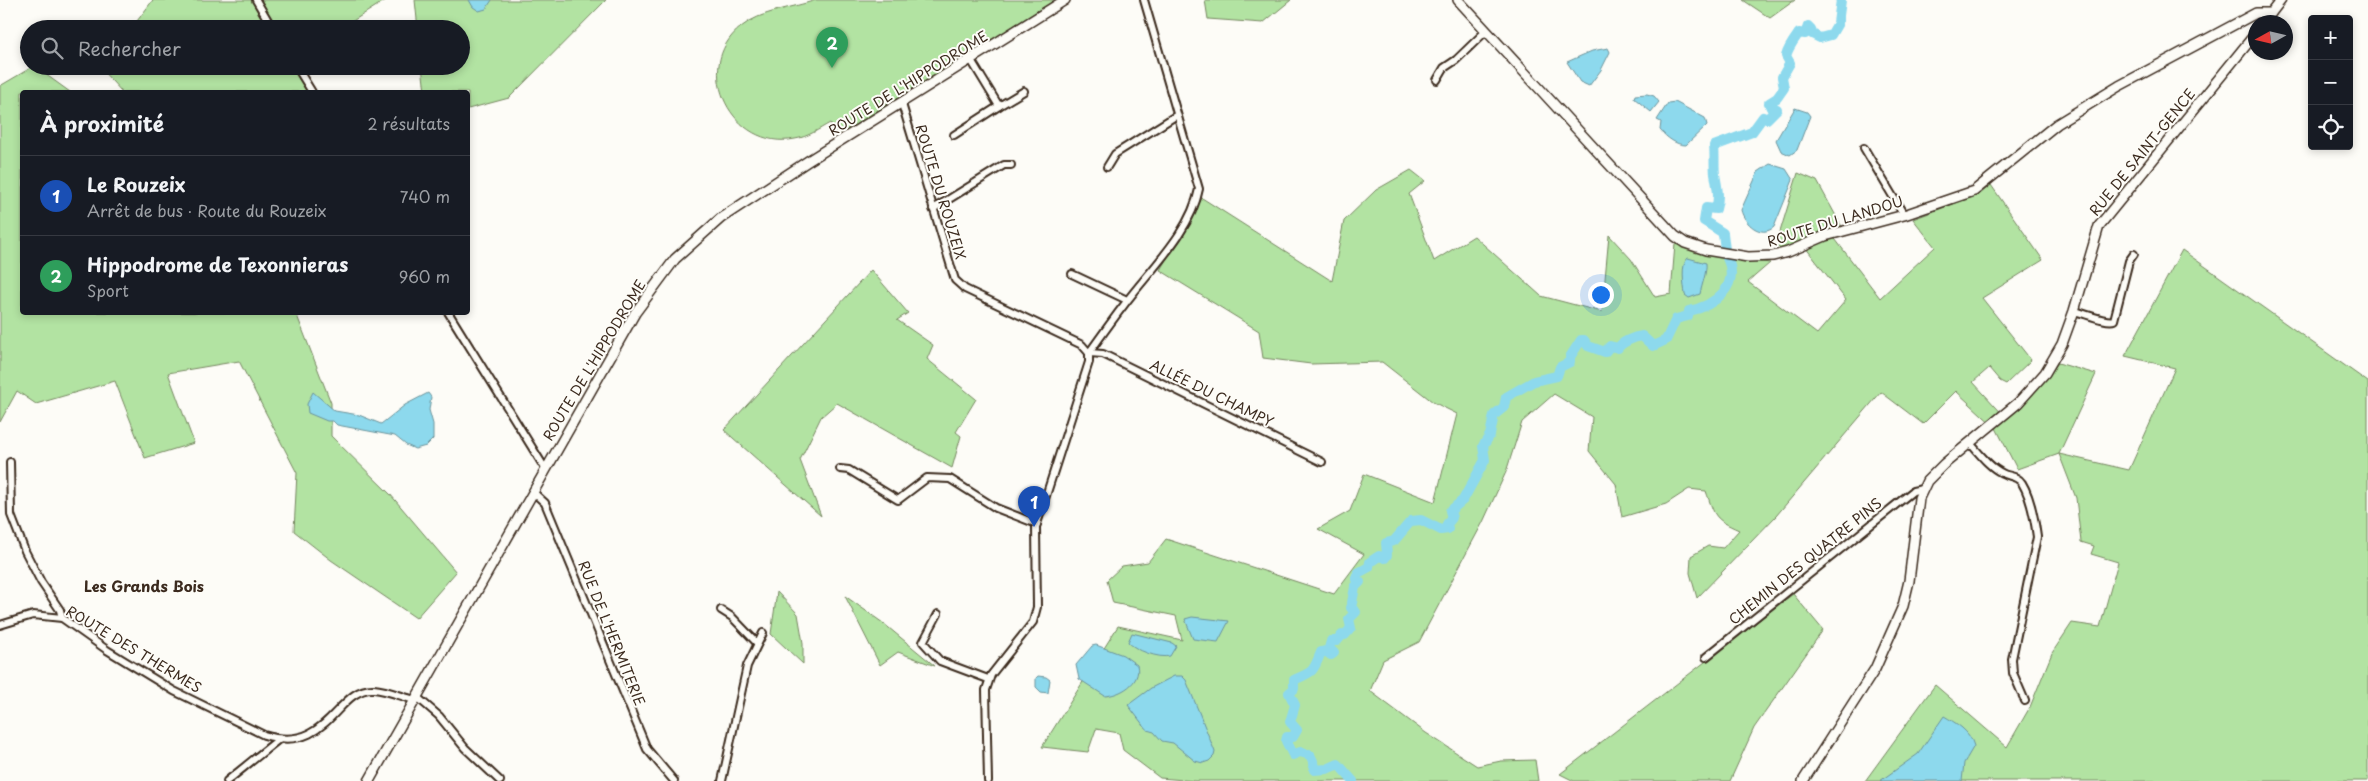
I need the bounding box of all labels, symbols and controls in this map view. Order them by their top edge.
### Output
north arrow [2248,15,2293,60]
map controls [2308,15,2353,150]
button: + [2308,15,2353,60]
search box [20,20,470,75]
street label: ROUTE DE L'HIPPODROME [824,25,992,141]
pin: 2 [816,27,848,68]
icon: search [38,34,66,62]
text: Rechercher [78,34,181,62]
button: − [2308,60,2353,105]
street label: RUE DE SAINT-GENCE [2084,84,2200,220]
button: locate [2308,105,2353,150]
text: À proximité [40,107,164,139]
text: 2 résultats [367,111,450,135]
street label: ROUTE DU ROUZEIX [910,122,972,262]
text: Le Rouzeix [87,170,186,198]
text: 1 [52,184,60,208]
text: 740 m [400,184,450,208]
street label: ROUTE DU LANDOU [1764,190,1906,252]
text: Arrêt de bus · Route du Rouzeix [87,198,326,222]
text: Hippodrome de Texonnieras [87,250,348,278]
text: 2 [50,264,62,288]
text: 960 m [399,264,450,288]
street label: ROUTE DE L'HIPPODROME [537,275,651,445]
text: Sport [87,278,129,302]
your location [1588,282,1614,308]
street label: ALLÉE DU CHAMPY [1147,354,1277,432]
pin: 1 [1018,486,1050,527]
street label: CHEMIN DES QUATRE PINS [1724,493,1886,629]
street label: RUE DE L'HERMITERIE [573,557,651,709]
district label: Les Grands Bois [84,574,204,597]
street label: ROUTE DES THERMES [62,600,206,698]

